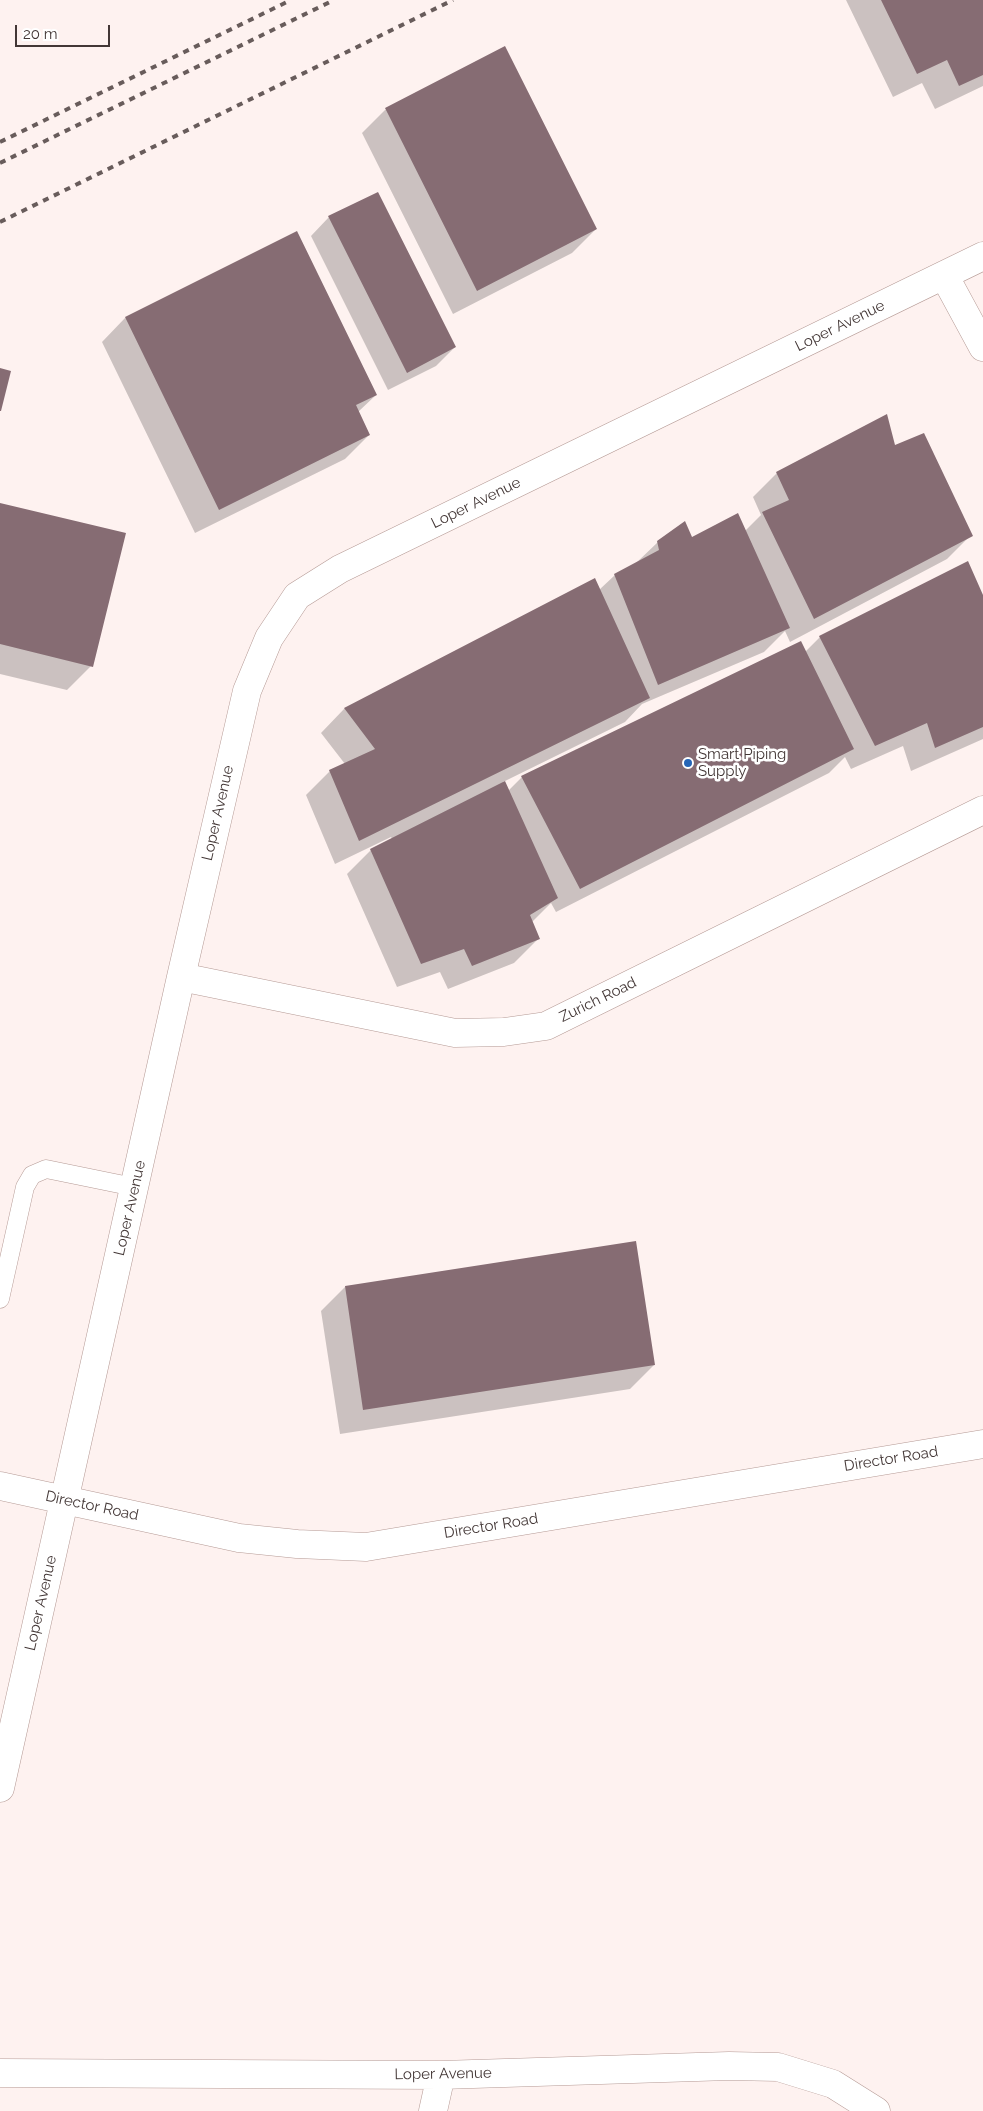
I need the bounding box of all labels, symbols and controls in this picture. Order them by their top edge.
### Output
scale bar [18,15,112,47]
text: 20 m [23,25,58,43]
street label: Loper Avenue [792,297,888,355]
street label: Loper Avenue [428,474,524,532]
place label: Smart Piping Supply [698,745,786,780]
marker: Smart Piping Supply [682,757,694,769]
street label: Loper Avenue [198,764,238,862]
street label: Zurich Road [557,974,639,1026]
street label: Loper Avenue [110,1159,150,1257]
street label: Director Road [843,1443,939,1475]
street label: Director Road [44,1487,140,1525]
street label: Director Road [443,1510,539,1542]
street label: Loper Avenue [21,1554,61,1652]
street label: Loper Avenue [394,2064,492,2084]

